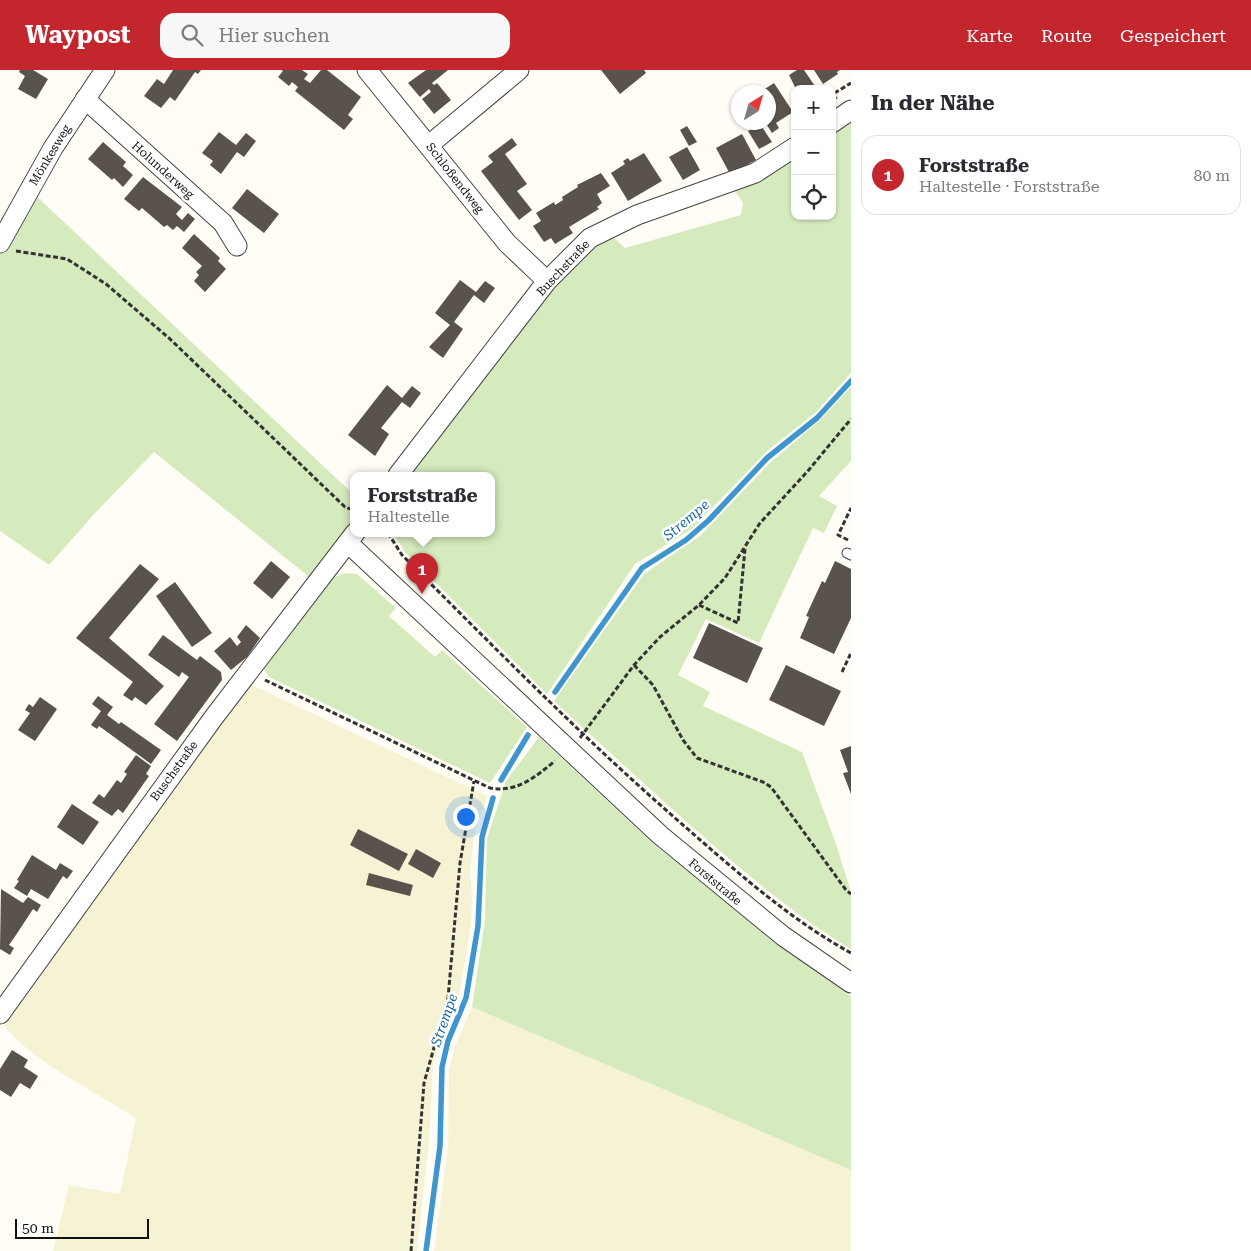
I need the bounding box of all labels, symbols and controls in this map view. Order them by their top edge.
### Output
search box [160,13,510,58]
text: Waypost [25,21,130,49]
icon: search [178,21,206,49]
text: Hier suchen [218,24,330,47]
text: Karte [966,25,1013,46]
text: Route [1041,25,1092,46]
text: Gespeichert [1120,25,1226,46]
north arrow [731,85,776,130]
map controls [791,85,836,220]
button: + [791,85,836,130]
text: In der Nähe [871,91,994,115]
street label: Mönkesweg [26,122,74,188]
button: − [791,130,836,175]
street label: Holunderweg [129,138,197,202]
street label: Schloßendweg [423,140,487,216]
text: Forststraße [919,154,1029,177]
text: 1 [884,166,892,185]
text: 80 m [1193,166,1230,185]
button: locate [791,175,836,220]
text: Haltestelle · Forststraße [919,177,1100,196]
street label: Buschstraße [534,237,593,299]
popup [350,472,495,537]
text: Forststraße [367,484,478,507]
water label: Strempe [659,496,712,544]
text: Haltestelle [367,507,450,526]
pin: 1 [406,553,438,594]
street label: Buschstraße [147,738,201,804]
your location [453,804,479,830]
street label: Forststraße [686,856,745,908]
water label: Strempe [427,992,460,1049]
scale bar [15,1216,149,1239]
text: 50 m [22,1220,54,1236]

